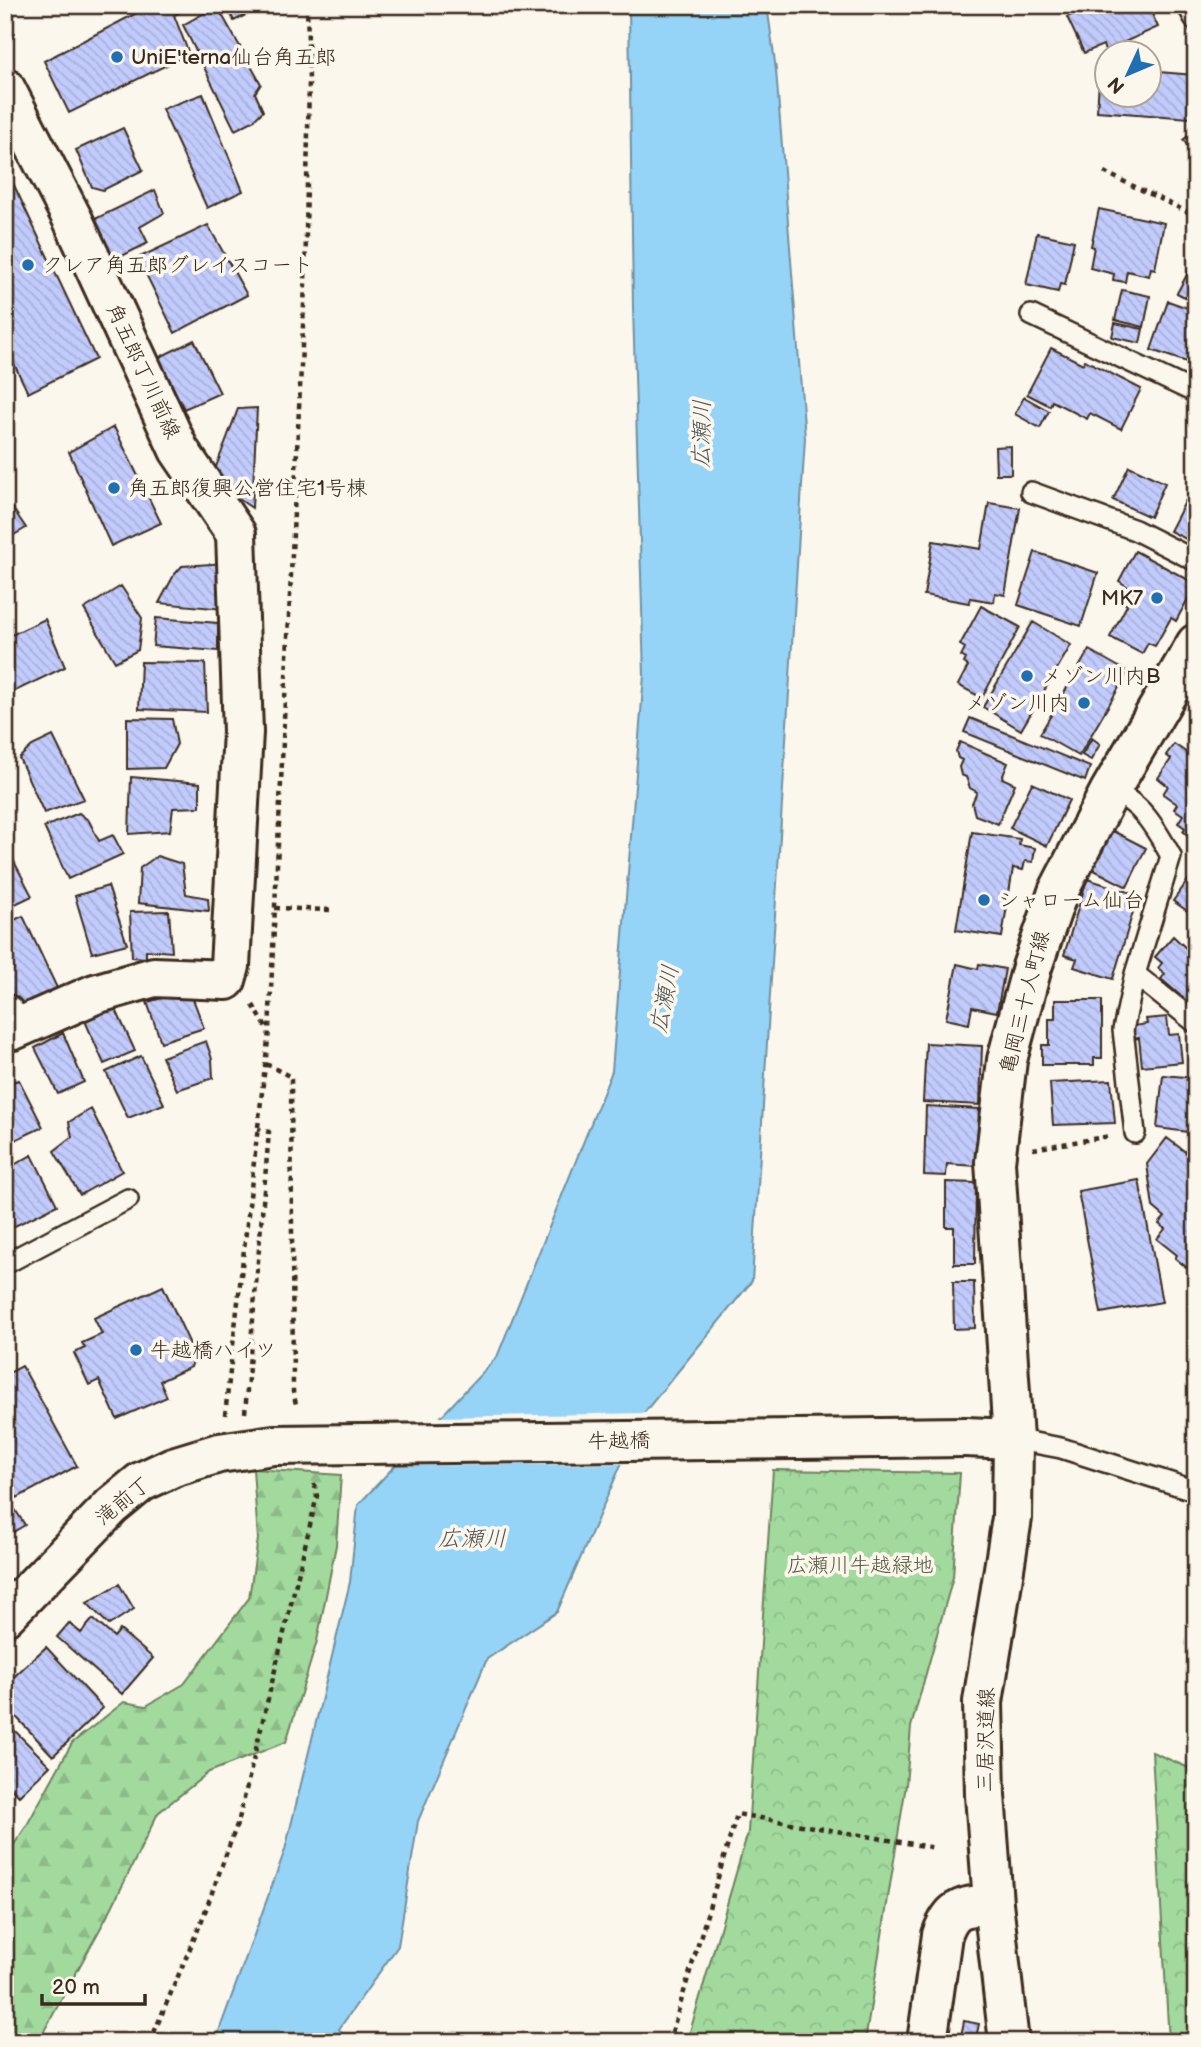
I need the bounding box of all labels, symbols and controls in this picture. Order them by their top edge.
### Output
north arrow [1092,38,1162,108]
place label: UniE'terna仙台角五郎 [131,45,336,70]
marker: UniE'terna仙台角五郎 [109,49,125,65]
text: N [1104,72,1130,98]
place label: クレア角五郎グレイスコート [42,253,313,278]
marker: クレア角五郎グレイスコート [20,257,36,273]
street label: 角五郎丁川前線 [101,299,185,443]
water label: 広瀬川 [687,399,717,469]
place label: 角五郎復興公営住宅1号棟 [128,476,367,501]
marker: 角五郎復興公営住宅1号棟 [106,480,122,496]
place label: MK7 [1101,586,1144,611]
marker: MK7 [1149,590,1165,606]
place label: メゾン川内B [1041,664,1160,689]
marker: メゾン川内B [1019,668,1035,684]
place label: メゾン川内 [965,691,1070,716]
marker: メゾン川内 [1076,695,1092,711]
place label: シャローム仙台 [998,888,1144,913]
marker: シャローム仙台 [976,892,992,908]
street label: 亀岡三十人町線 [995,928,1055,1076]
water label: 広瀬川 [645,962,685,1036]
place label: 牛越橋ハイツ [150,1338,276,1363]
marker: 牛越橋ハイツ [128,1342,144,1358]
street label: 牛越橋 [587,1428,651,1454]
street label: 滝前丁 [91,1471,155,1531]
water label: 広瀬川 [438,1525,507,1553]
park label: 広瀬川牛越緑地 [787,1553,934,1578]
street label: 三居沢道線 [973,1687,999,1793]
scale bar [42,1963,145,2007]
text: 20 m [52,1975,100,2000]

